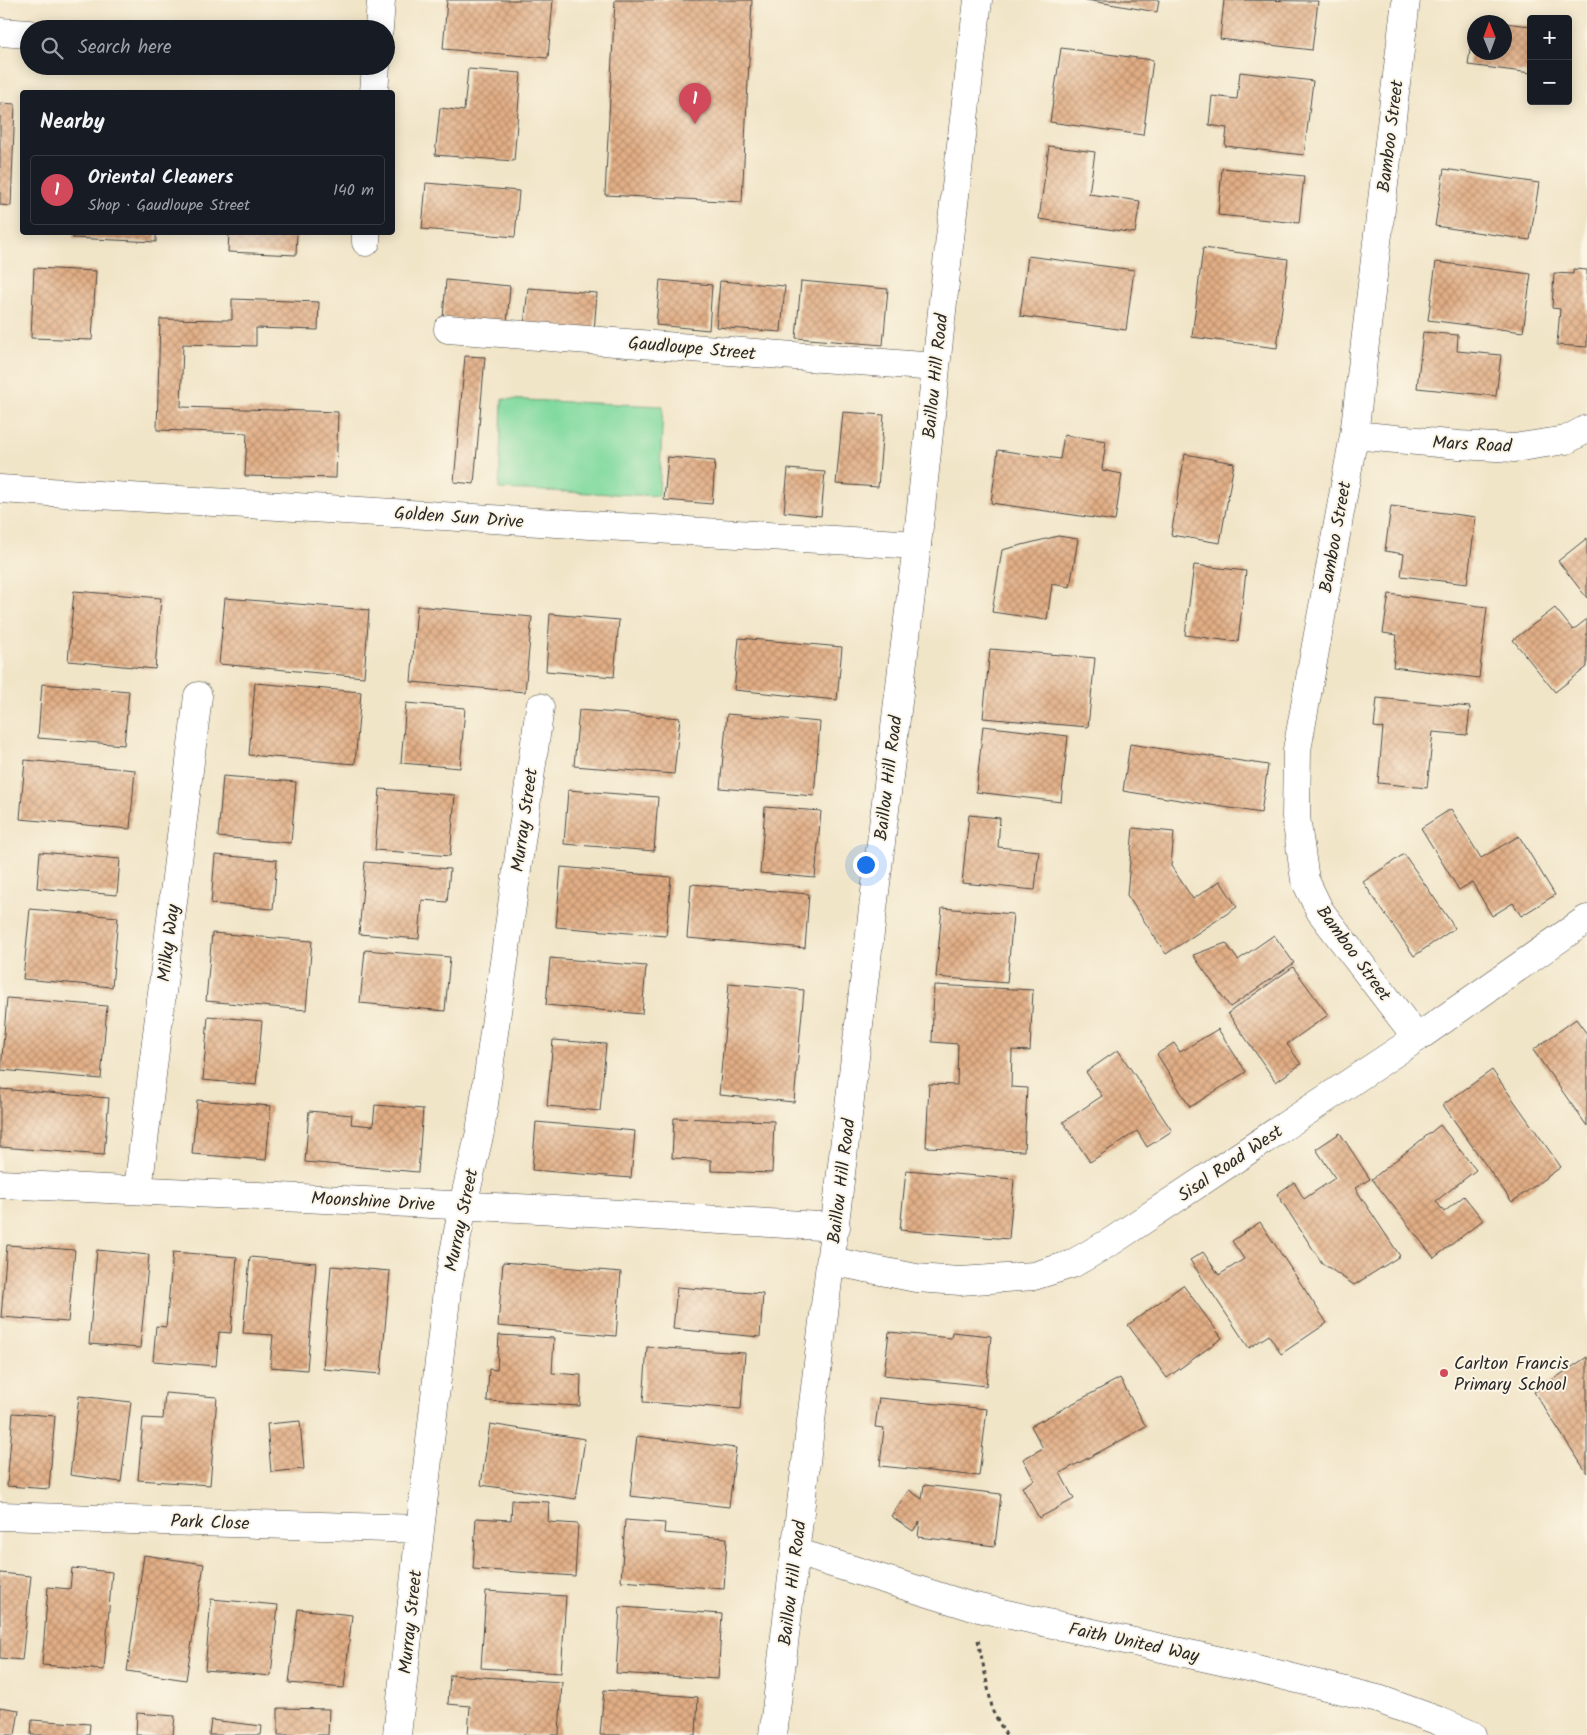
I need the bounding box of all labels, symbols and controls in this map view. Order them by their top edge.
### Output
north arrow [1467,15,1512,60]
map controls [1527,15,1572,105]
button: + [1527,15,1572,60]
search box [20,20,395,75]
text: Search here [78,33,172,63]
icon: search [38,34,66,62]
button: − [1527,60,1572,105]
street label: Bamboo Street [1370,77,1413,194]
pin: 1 [679,83,711,124]
text: Nearby [40,106,105,139]
text: Oriental Cleaners [88,163,233,193]
text: 1 [55,178,59,203]
text: 140 m [333,178,374,203]
text: Shop · Gaudloupe Street [88,193,250,218]
street label: Baillou Hill Road [916,311,958,440]
street label: Gaudloupe Street [627,329,758,370]
street label: Mars Road [1431,429,1513,462]
street label: Bamboo Street [1312,478,1361,595]
street label: Golden Sun Drive [393,499,525,537]
street label: Baillou Hill Road [867,713,912,842]
street label: Murray Street [504,765,547,874]
your location [853,852,879,878]
street label: Bamboo Street [1308,900,1398,1009]
street label: Milky Way [150,902,189,984]
street label: Baillou Hill Road [820,1116,865,1245]
street label: Sisal Road West [1172,1118,1290,1210]
street label: Murray Street [437,1165,488,1274]
street label: Moonshine Drive [310,1185,436,1220]
place label: Carlton Francis Primary School [1454,1350,1569,1400]
marker: Carlton Francis Primary School [1438,1367,1450,1379]
street label: Park Close [170,1508,250,1539]
street label: Baillou Hill Road [771,1518,816,1647]
street label: Murray Street [392,1568,431,1676]
street label: Faith United Way [1066,1615,1202,1672]

